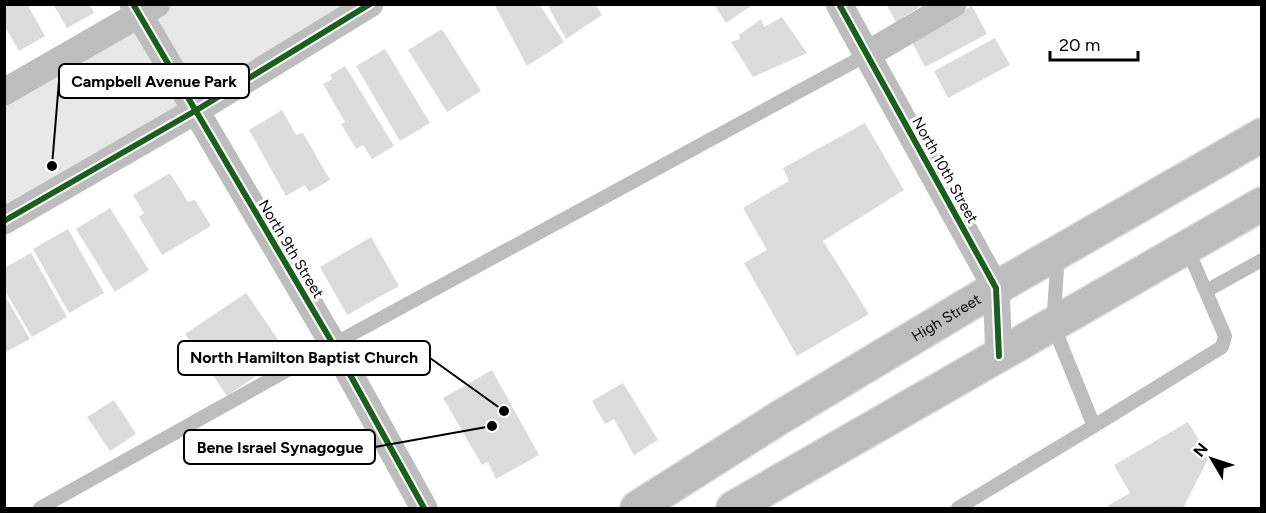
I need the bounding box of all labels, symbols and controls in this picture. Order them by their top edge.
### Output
scale bar [1050,24,1138,62]
text: 20 m [1059,34,1100,56]
callout: Campbell Avenue Park [59,64,249,98]
text: Campbell Avenue Park [71,72,237,91]
street label: North 10th Street [908,114,982,227]
street label: North 9th Street [255,197,328,302]
street label: High Street [908,290,984,346]
callout: North Hamilton Baptist Church [178,341,430,375]
text: North Hamilton Baptist Church [190,348,418,367]
north arrow [1182,429,1242,489]
callout: Bene Israel Synagogue [184,430,375,464]
text: Bene Israel Synagogue [197,438,363,457]
text: N [1189,439,1212,461]

